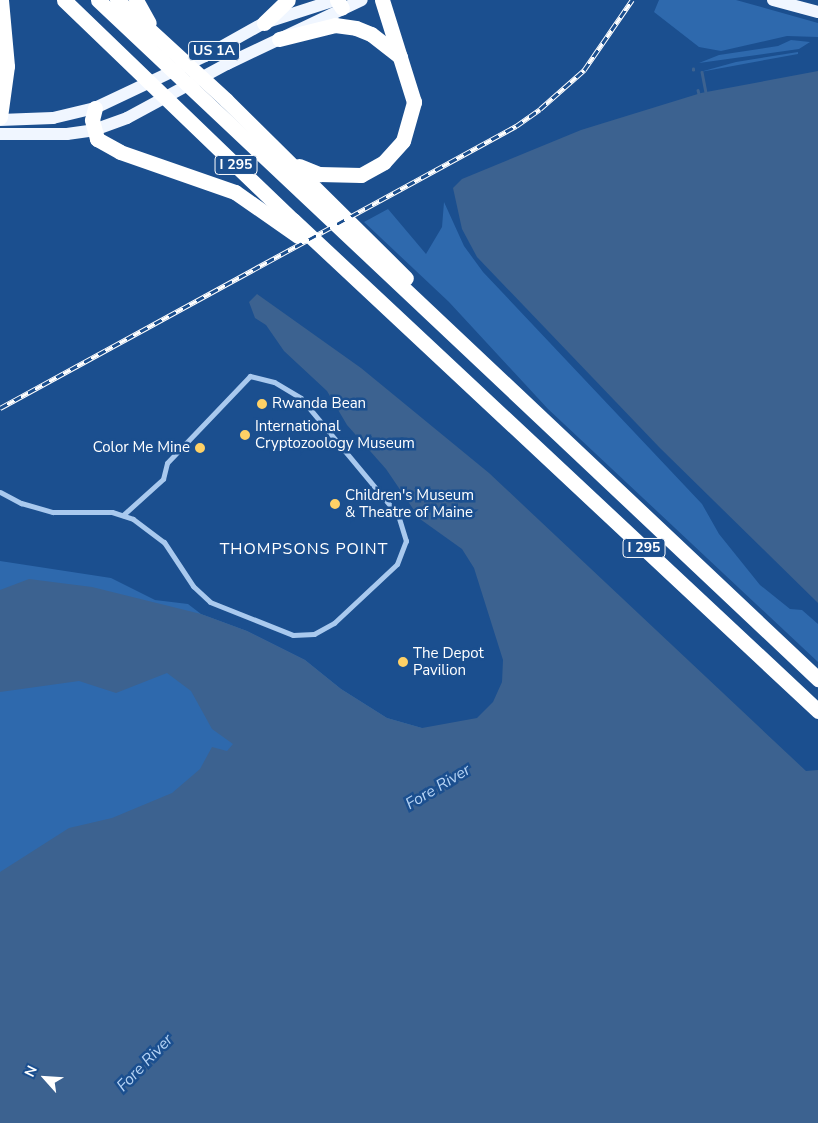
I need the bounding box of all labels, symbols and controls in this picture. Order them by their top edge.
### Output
road number: US 1A [188,40,240,62]
road number: I 295 [214,154,258,176]
place label: Rwanda Bean [272,395,366,413]
marker: Rwanda Bean [256,398,268,410]
place label: International Cryptozoology Museum [255,417,415,452]
marker: International Cryptozoology Museum [239,429,251,441]
place label: Color Me Mine [93,439,190,457]
marker: Color Me Mine [194,442,206,454]
place label: Children's Museum & Theatre of Maine [345,486,474,521]
marker: Children's Museum & Theatre of Maine [329,498,341,510]
road number: I 295 [622,536,666,560]
district label: THOMPSONS POINT [218,539,390,559]
place label: The Depot Pavilion [413,644,484,679]
marker: The Depot Pavilion [397,656,409,668]
water label: Fore River [402,760,474,814]
water label: Fore River [113,1030,177,1096]
north arrow [20,1053,70,1103]
text: N [20,1062,42,1080]

